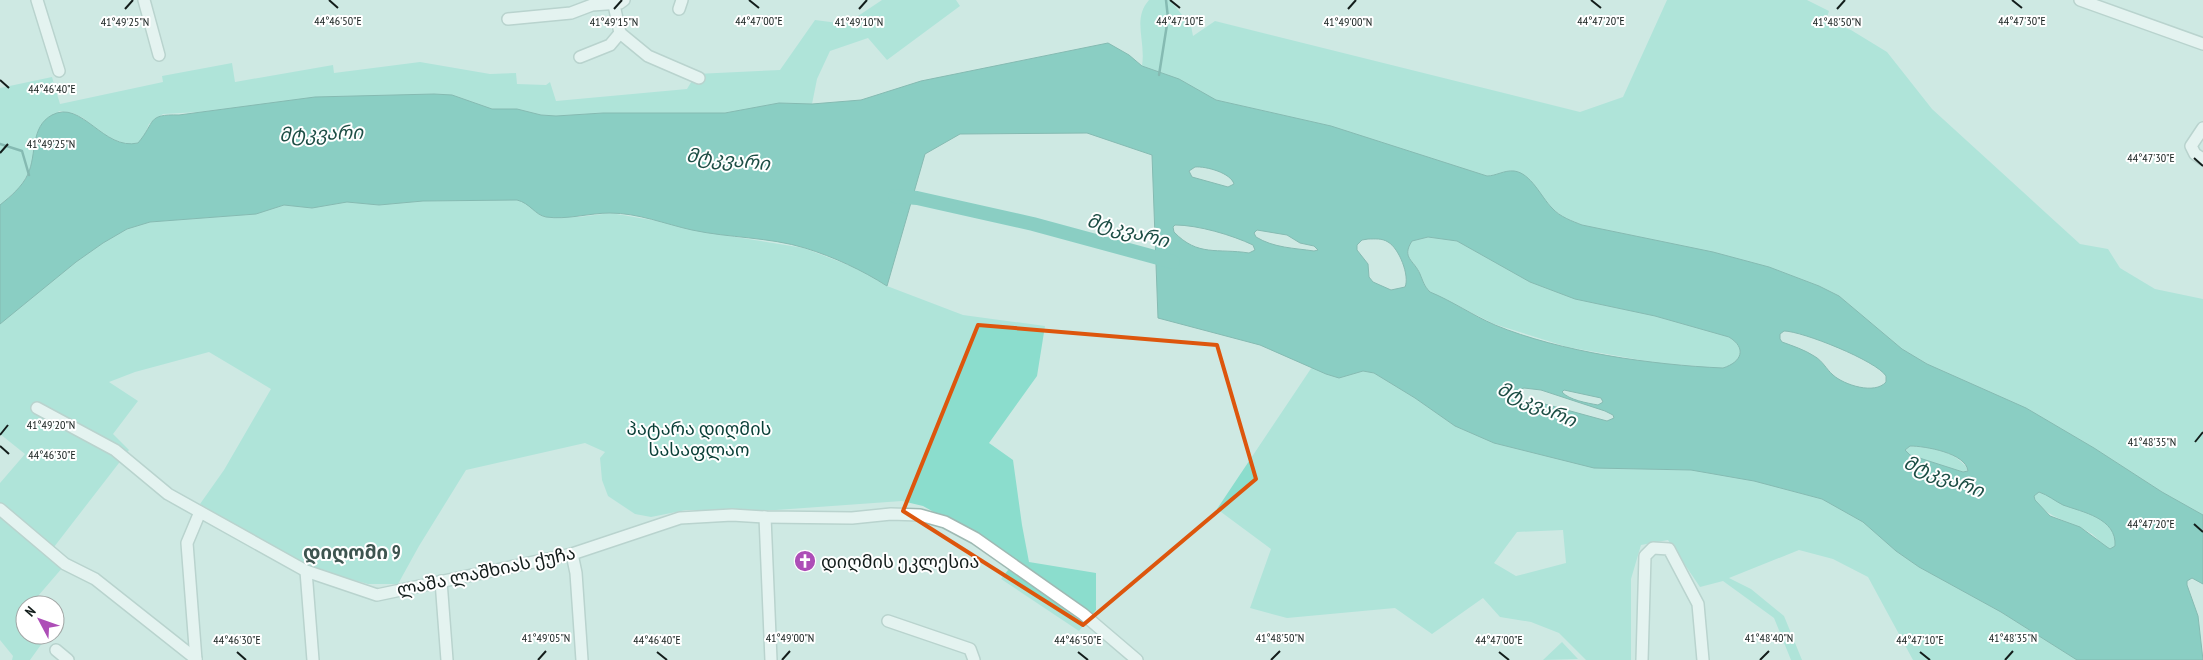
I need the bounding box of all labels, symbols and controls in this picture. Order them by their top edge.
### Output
text: 44°46'50"E [314,13,362,28]
text: 44°47'00"E [735,13,783,28]
text: 44°47'10"E [1156,13,1204,28]
text: 44°47'20"E [1577,13,1625,28]
text: 44°47'30"E [1998,13,2046,28]
text: 41°49'25"N [101,14,149,29]
text: 41°49'15"N [590,14,638,29]
text: 41°49'10"N [835,14,883,29]
text: 41°49'00"N [1324,14,1372,29]
text: 41°48'50"N [1813,14,1861,29]
text: 44°46'40"E [28,81,76,96]
water label: მტკვარი [279,120,364,146]
text: 41°49'25"N [27,136,75,151]
water label: მტკვარი [685,143,772,175]
text: 44°47'30"E [2127,150,2175,165]
water label: მტკვარი [1084,208,1173,253]
water label: მტკვარი [1494,376,1581,432]
text: 41°49'20"N [27,417,75,432]
park label: პატარა დიღმის სასაფლაო [627,417,771,461]
text: 41°48'35"N [2128,434,2176,449]
text: 44°46'30"E [28,447,76,462]
water label: მტკვარი [1901,450,1988,503]
text: 44°47'20"E [2127,516,2175,531]
district label: დიღომი 9 [303,540,401,565]
street label: ლაშა ლაშხიას ქუჩა [394,541,578,601]
church icon: დიღმის ეკლესია [793,549,817,573]
place label: დიღმის ეკლესია [821,550,979,573]
north arrow [15,595,65,645]
text: N [21,603,39,620]
text: 41°49'05"N [522,630,570,645]
text: 41°49'00"N [766,630,814,645]
text: 41°48'50"N [1256,630,1304,645]
text: 41°48'40"N [1745,630,1793,645]
text: 41°48'35"N [1989,630,2037,645]
text: 44°46'30"E [213,632,261,647]
text: 44°46'40"E [633,632,681,647]
text: 44°46'50"E [1054,632,1102,647]
text: 44°47'00"E [1475,632,1523,647]
text: 44°47'10"E [1896,632,1944,647]

